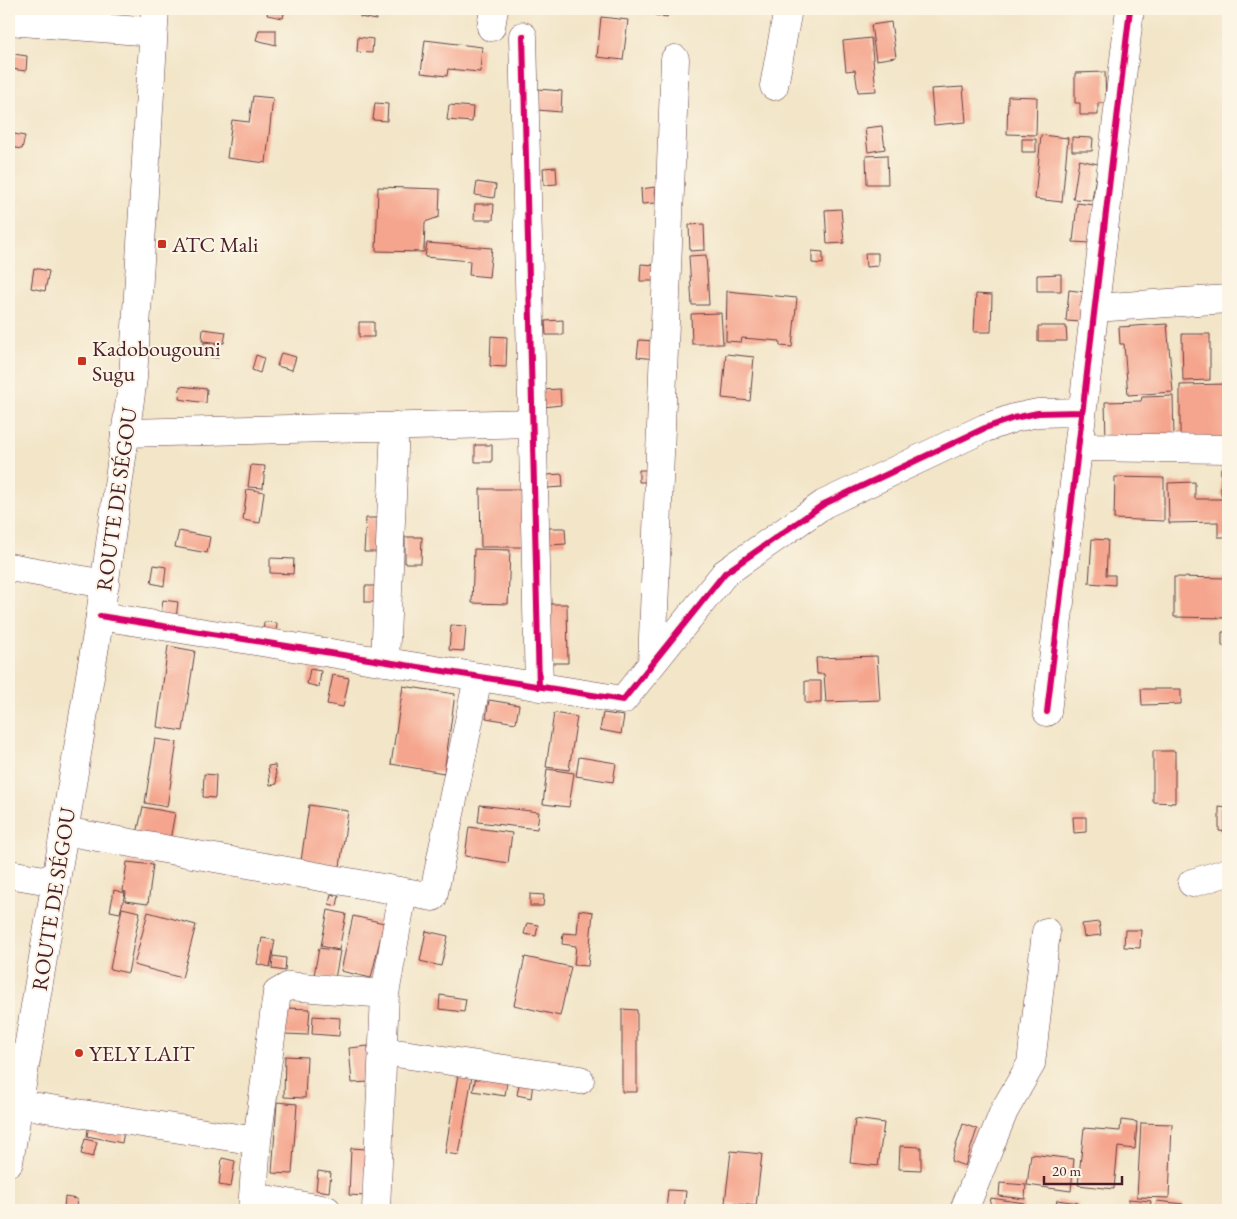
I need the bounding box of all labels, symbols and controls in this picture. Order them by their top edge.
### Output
place label: ATC Mali [171,230,258,259]
marker: ATC Mali [156,238,168,250]
place label: Kadobougouni Sugu [92,334,221,388]
marker: Kadobougouni Sugu [76,355,88,367]
street label: ROUTE DE SÉGOU [89,405,144,593]
street label: ROUTE DE SÉGOU [25,805,82,993]
place label: YELY LAIT [89,1039,195,1068]
marker: YELY LAIT [73,1047,85,1059]
scale bar [1044,1154,1122,1186]
text: 20 m [1052,1161,1081,1180]

